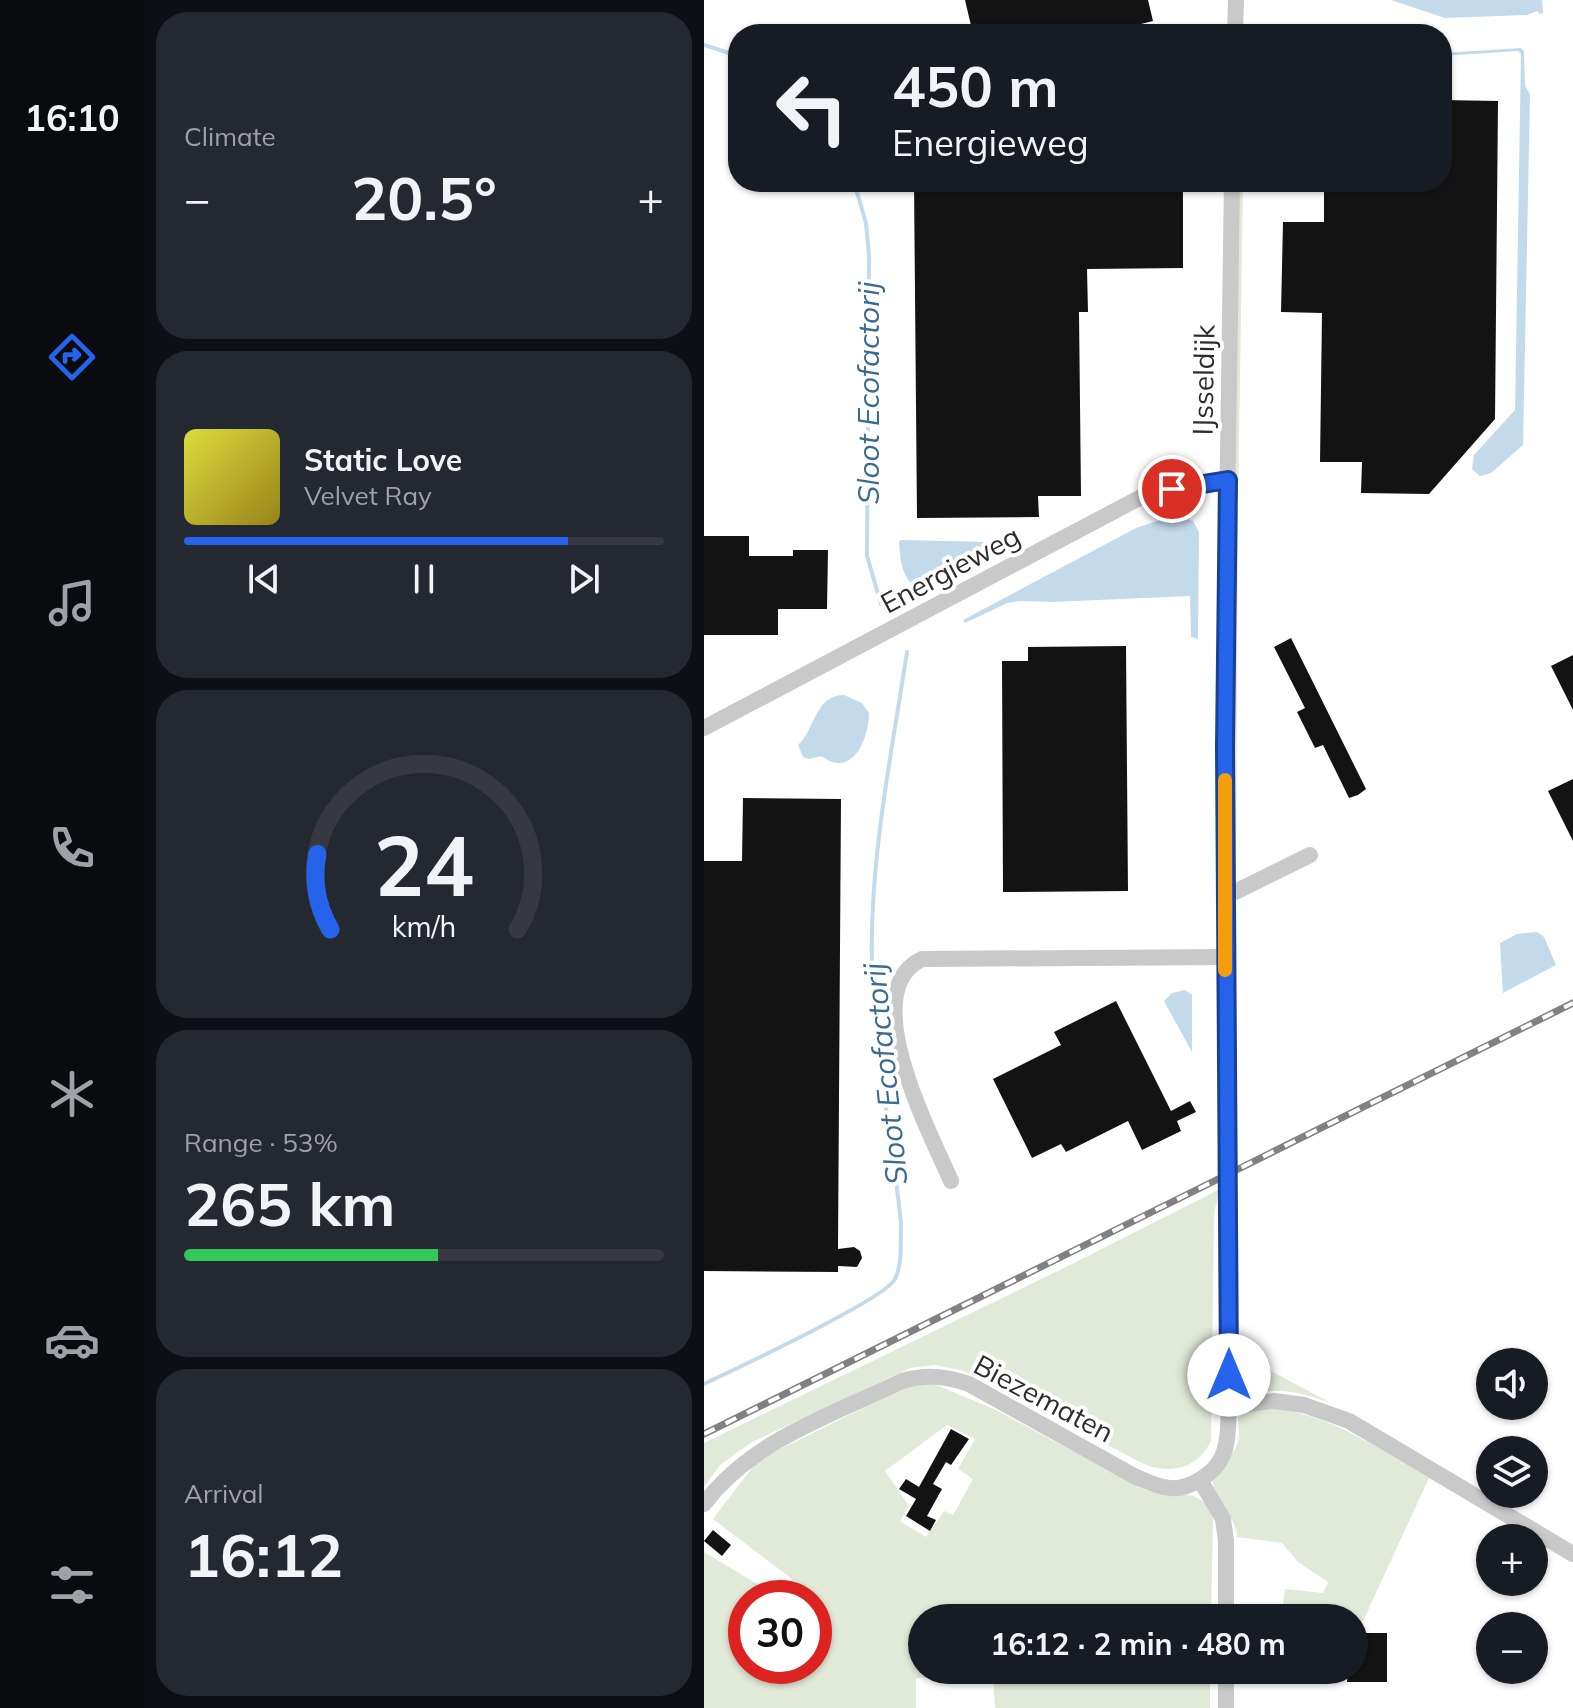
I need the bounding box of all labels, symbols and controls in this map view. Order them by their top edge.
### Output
text: 450 m [892,51,1059,121]
icon: left [760,56,864,160]
text: 16:10 [24,95,120,140]
text: Climate [184,120,276,153]
text: Energieweg [892,120,1089,165]
text: 20.5° [351,160,497,235]
text: − [184,171,210,226]
text: + [638,171,664,226]
water label: Sloot Ecofactorij [849,281,887,504]
street label: IJsseldijk [1185,324,1221,436]
icon: directions [44,329,100,385]
text: Static Love [304,441,462,479]
pin [1138,455,1206,523]
icon: arrive [1150,467,1194,511]
text: Velvet Ray [304,479,432,512]
street label: Energieweg [874,518,1026,620]
icon: previous [242,557,286,601]
icon: pause [402,557,446,601]
icon: next [562,557,606,601]
icon: music [44,575,100,631]
text: 24 [374,812,474,917]
icon: phone [44,820,100,876]
text: km/h [392,908,456,944]
water label: Sloot Ecofactorij [854,960,916,1187]
icon: climate [44,1066,100,1122]
text: Range · 53% [184,1126,338,1159]
text: 265 km [184,1166,396,1241]
icon: car [44,1312,100,1368]
position arrow [1187,1333,1271,1417]
street label: Biezematen [968,1347,1120,1449]
map controls [1476,1348,1548,1684]
button: sound [1476,1348,1548,1420]
button: layers [1476,1436,1548,1508]
text: Arrival [184,1477,264,1510]
text: 16:12 [184,1517,343,1592]
button: + [1476,1524,1548,1596]
icon: filters [44,1557,100,1613]
speed limit sign: 30 [728,1580,832,1684]
button: − [1476,1612,1548,1684]
text: 16:12 · 2 min · 480 m [990,1625,1286,1663]

